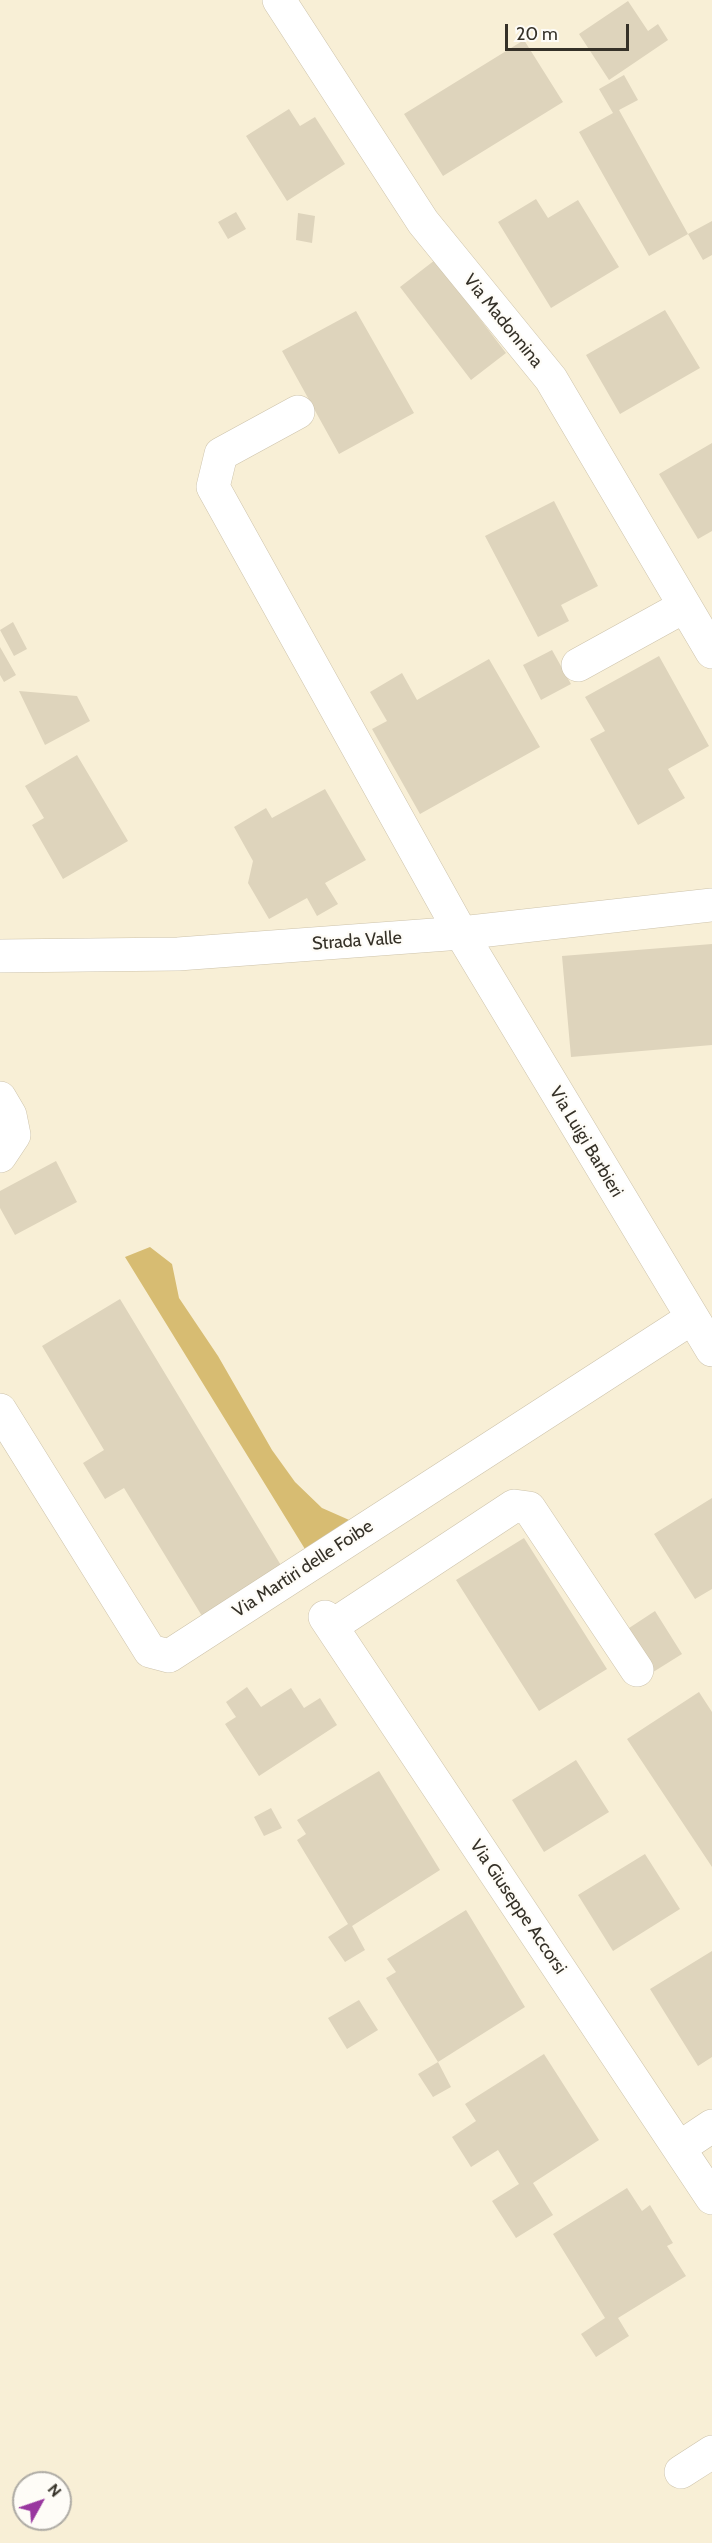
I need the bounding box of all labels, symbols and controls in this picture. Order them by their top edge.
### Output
scale bar [508,12,632,50]
text: 20 m [516,23,558,45]
street label: Via Madonnina [459,270,547,372]
street label: Strada Valle [311,927,403,955]
street label: Via Luigi Barbieri [545,1083,627,1201]
street label: Via Martiri delle Foibe [229,1516,377,1622]
street label: Via Giuseppe Accorsi [465,1836,571,1978]
north arrow [12,2471,72,2531]
text: N [44,2480,66,2501]

